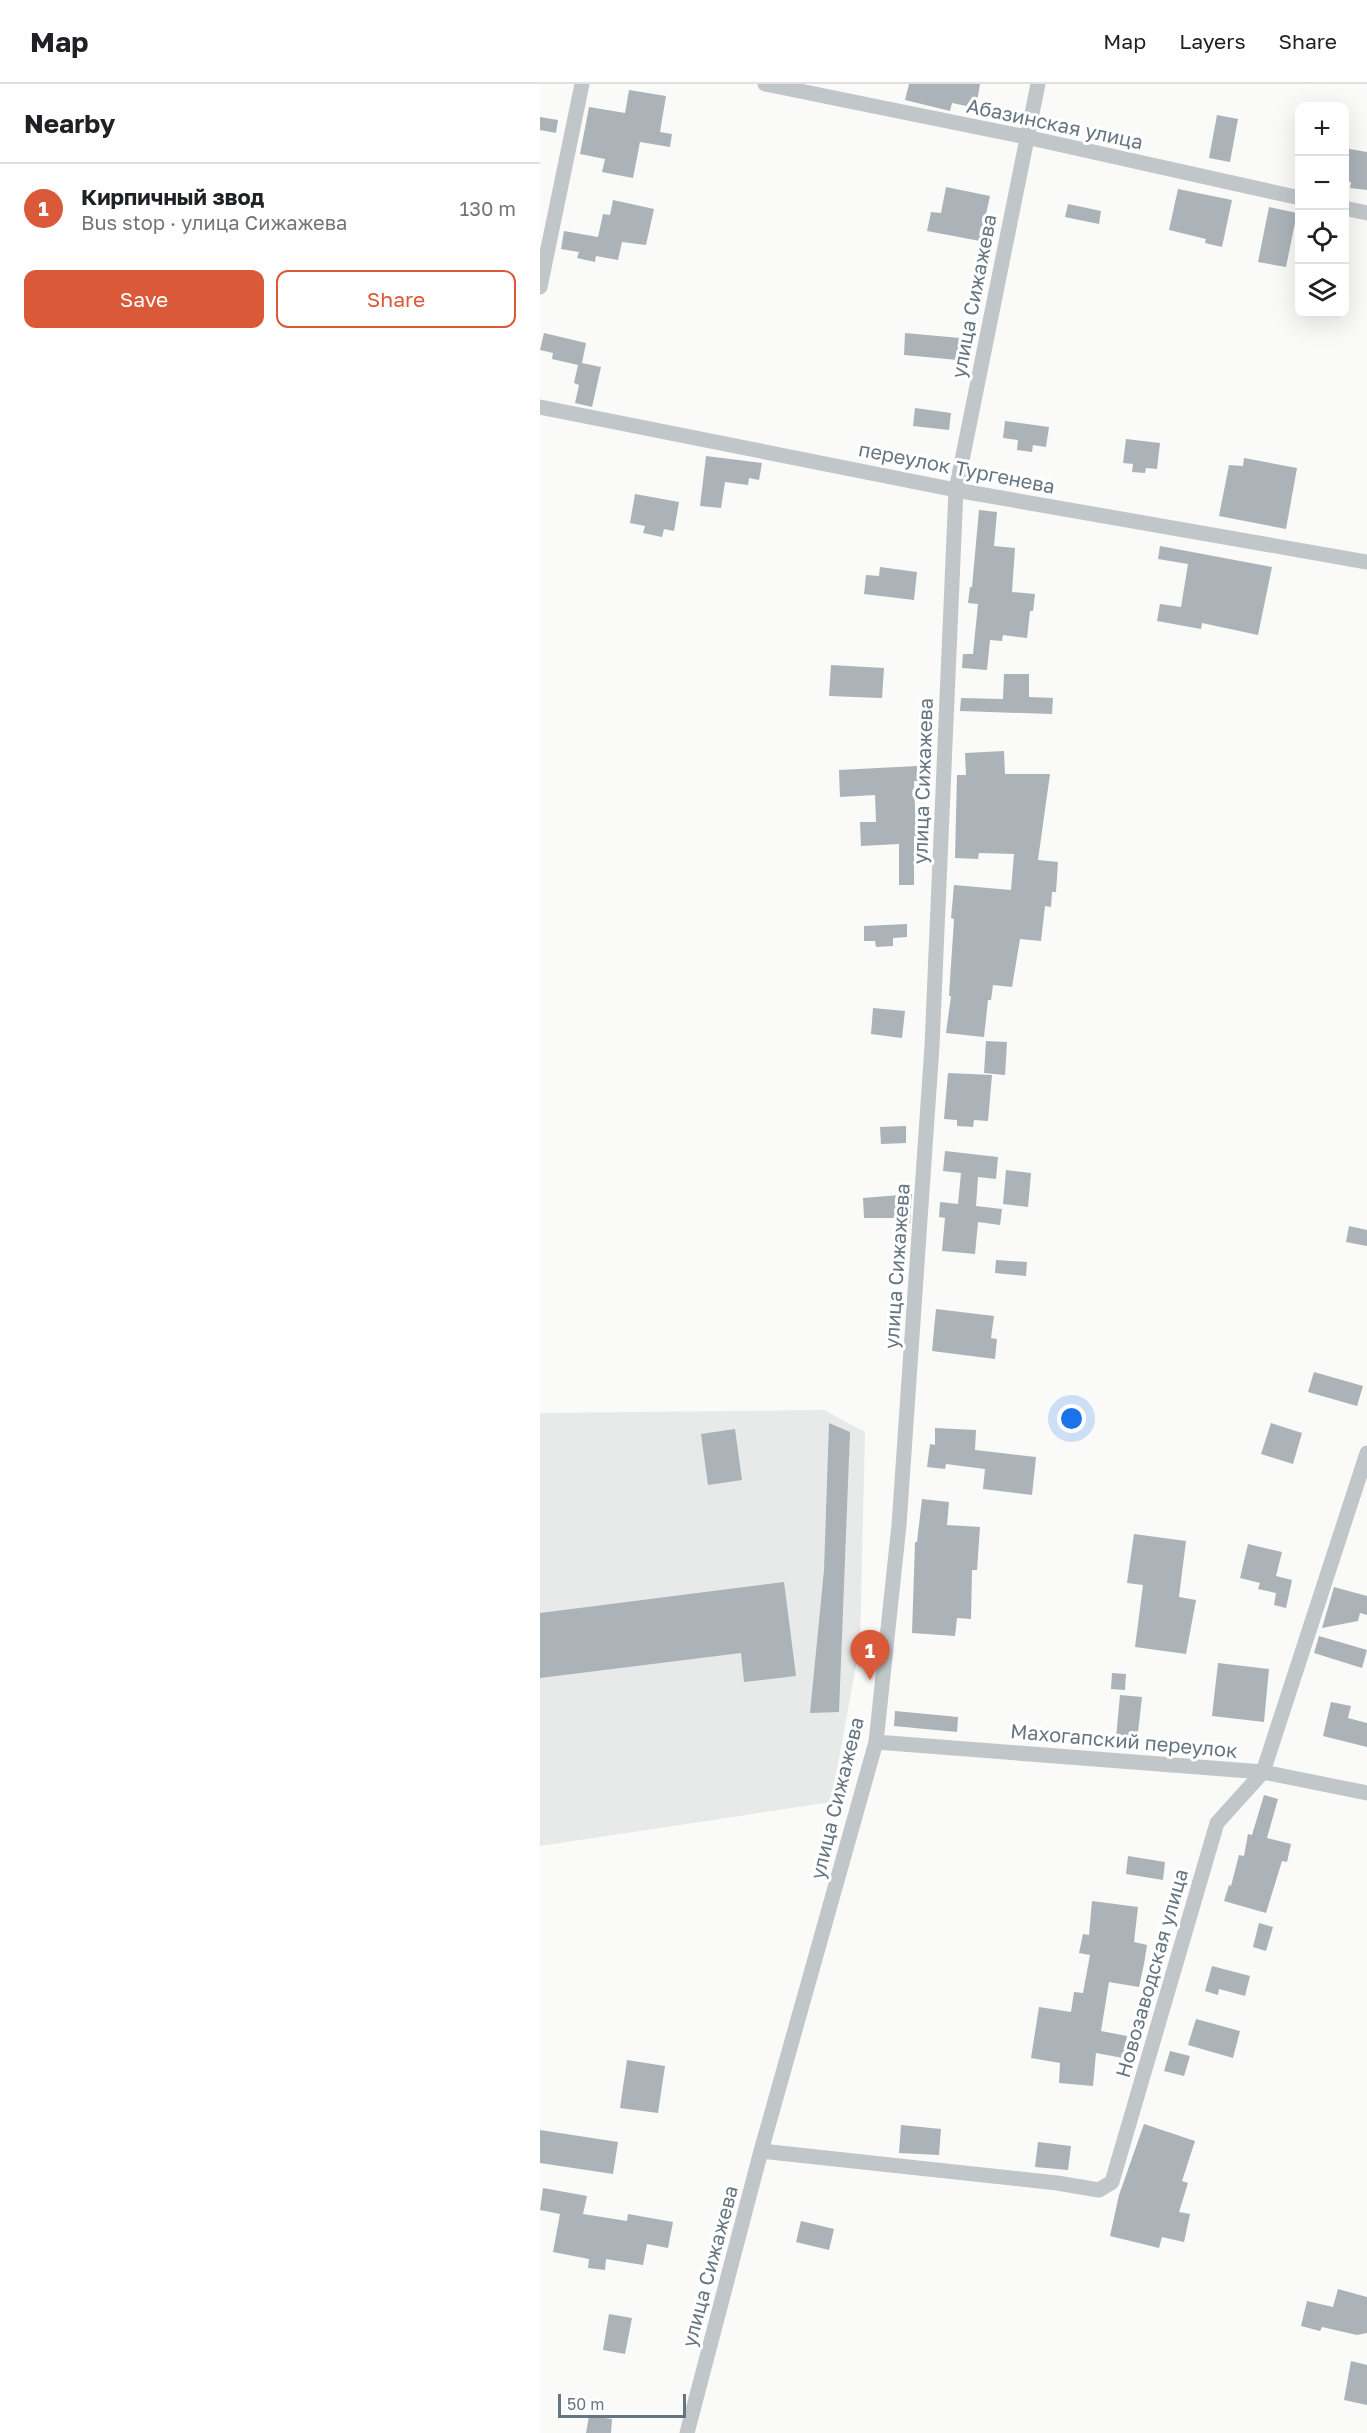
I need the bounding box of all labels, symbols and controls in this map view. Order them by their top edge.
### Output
text: Map [30,25,88,58]
text: Map [1103,28,1146,54]
text: Layers [1179,28,1246,54]
text: Share [1279,28,1337,54]
street label: Абазинская улица [965,93,1145,153]
map controls [1295,102,1349,318]
button: + [1295,102,1349,156]
text: Nearby [24,108,115,139]
button: − [1295,156,1349,210]
text: Кирпичный звод [81,183,264,210]
text: 1 [38,196,49,220]
text: 130 m [460,196,516,220]
text: Bus stop · улица Сижажева [81,210,347,234]
button: locate [1295,210,1349,264]
street label: улица Сижажева [945,212,1001,380]
button: layers [1295,264,1349,318]
button: Save [24,270,264,328]
button: Share [276,270,516,328]
street label: переулок Тургенева [857,436,1057,498]
street label: улица Сижажева [907,697,937,865]
street label: улица Сижажева [878,1182,914,1350]
your location [1057,1404,1086,1433]
pin: 1 [850,1630,890,1680]
street label: улица Сижажева [804,1714,868,1882]
street label: Махогапский переулок [1009,1718,1239,1762]
street label: Новозаводская улица [1110,1866,1192,2080]
street label: улица Сижажева [676,2183,742,2349]
scale bar [558,2391,686,2418]
text: 50 m [567,2394,604,2414]

